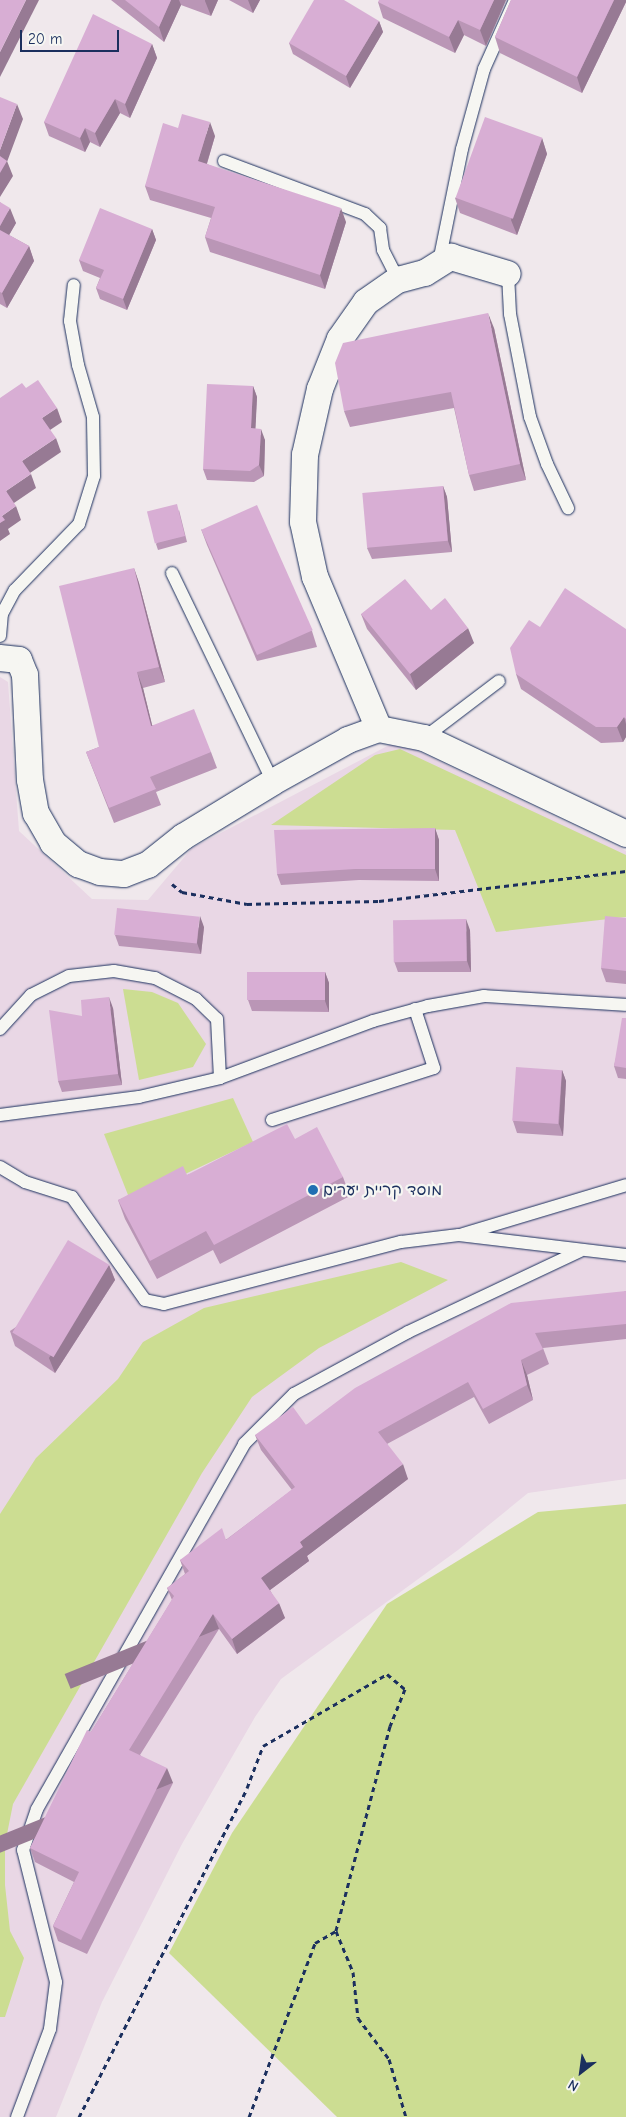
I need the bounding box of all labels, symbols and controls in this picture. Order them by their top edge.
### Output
scale bar [22,20,121,52]
text: 20 m [28,30,62,48]
place label: מוסד קריית יערים [323,1180,442,1200]
marker: מוסד קריית יערים [307,1184,319,1196]
north arrow [556,2047,606,2097]
text: N [565,2076,581,2095]

